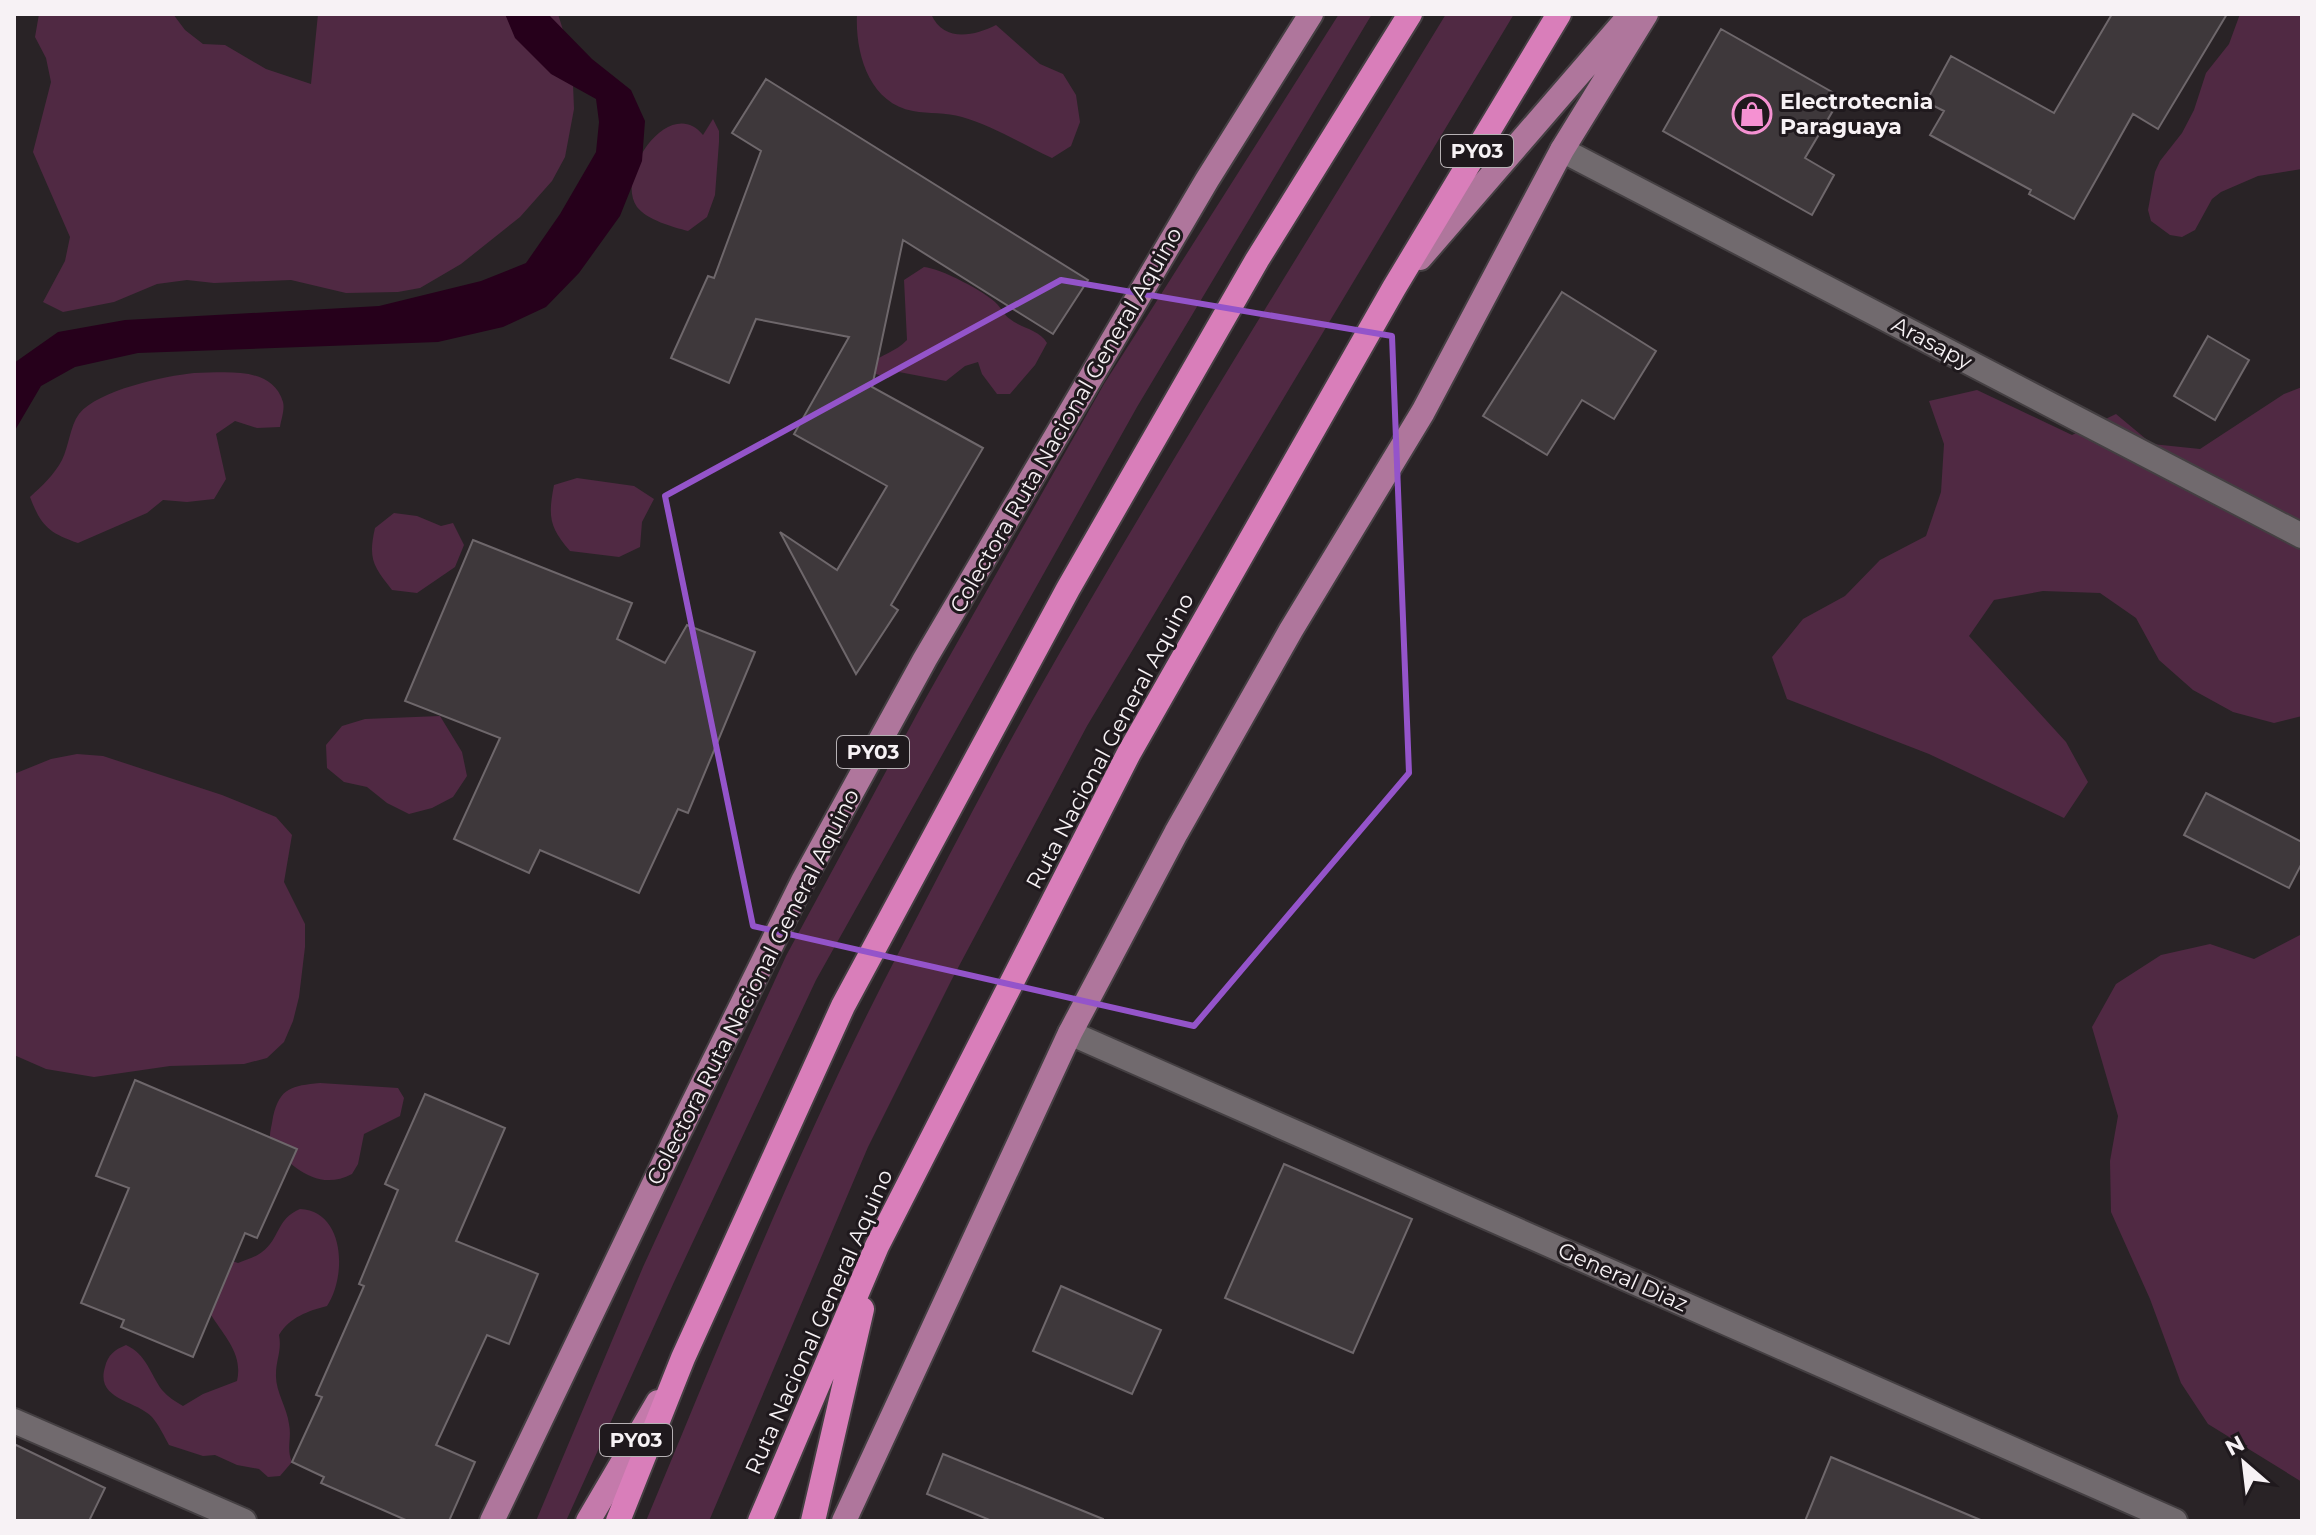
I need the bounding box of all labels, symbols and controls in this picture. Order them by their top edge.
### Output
place label: Electrotecnia Paraguaya [1780,88,1933,140]
shop icon: Electrotecnia Paraguaya [1731,93,1773,135]
road number: PY03 [1441,135,1513,167]
street label: Colectora Ruta Nacional General Aquino [944,222,1188,618]
street label: Arasapy [1887,311,1977,375]
street label: Ruta Nacional General Aquino [1020,588,1200,894]
road number: PY03 [837,736,909,768]
street label: Colectora Ruta Nacional General Aquino [641,784,865,1190]
street label: Ruta Nacional General Aquino [739,1165,899,1479]
street label: General Diaz [1554,1236,1692,1318]
north arrow [2204,1423,2284,1503]
road number: PY03 [600,1424,672,1456]
text: N [2221,1430,2249,1462]

